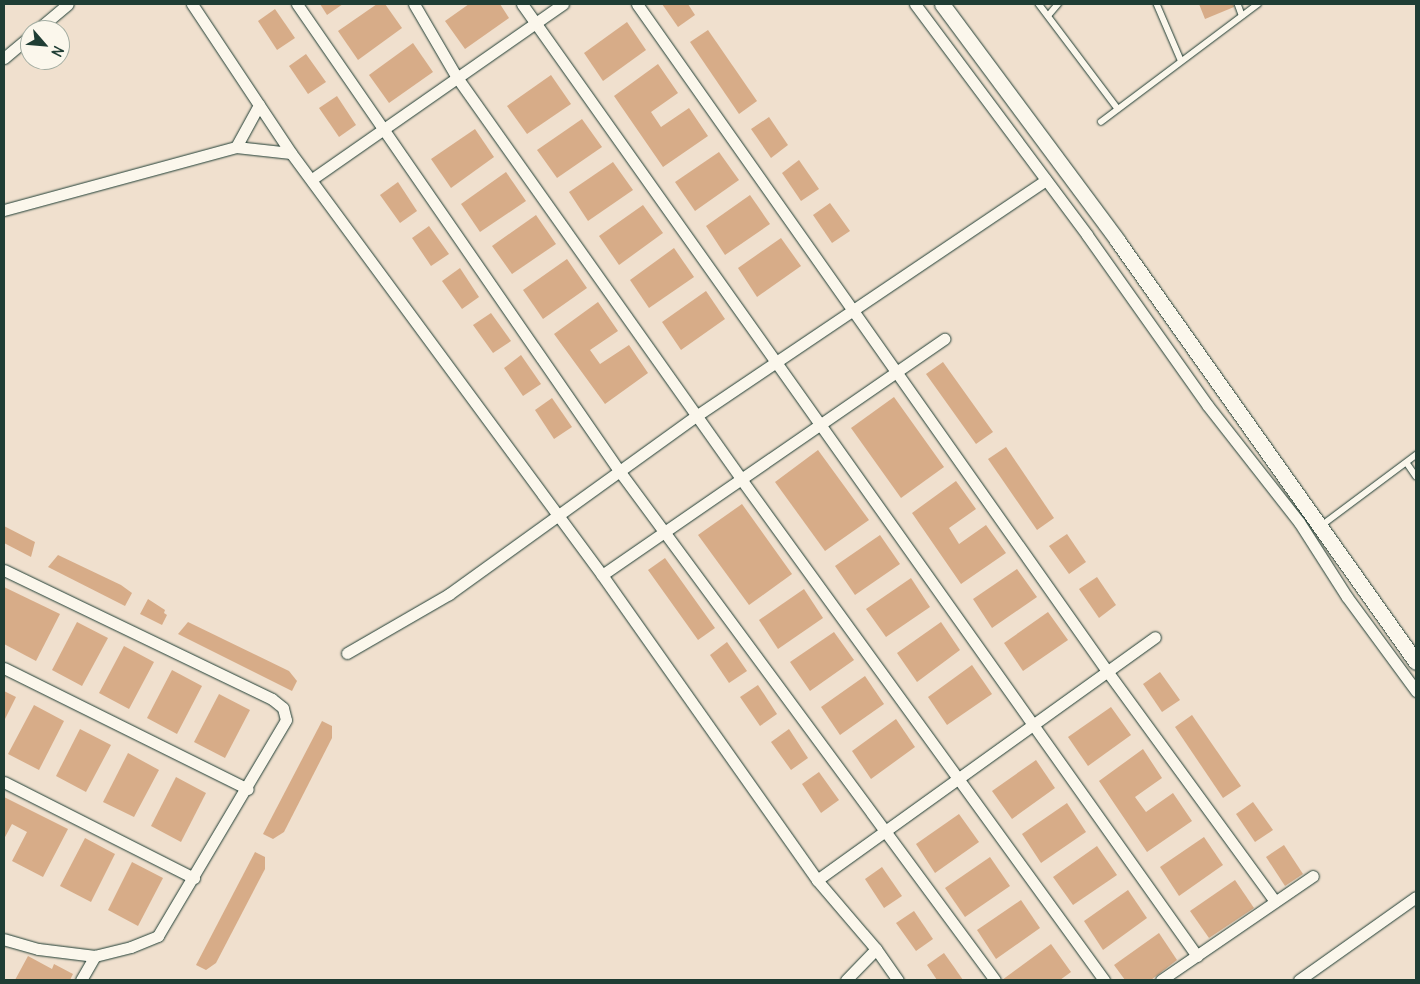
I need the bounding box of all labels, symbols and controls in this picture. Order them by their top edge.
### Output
north arrow [20,20,70,70]
text: N [47,43,68,60]

